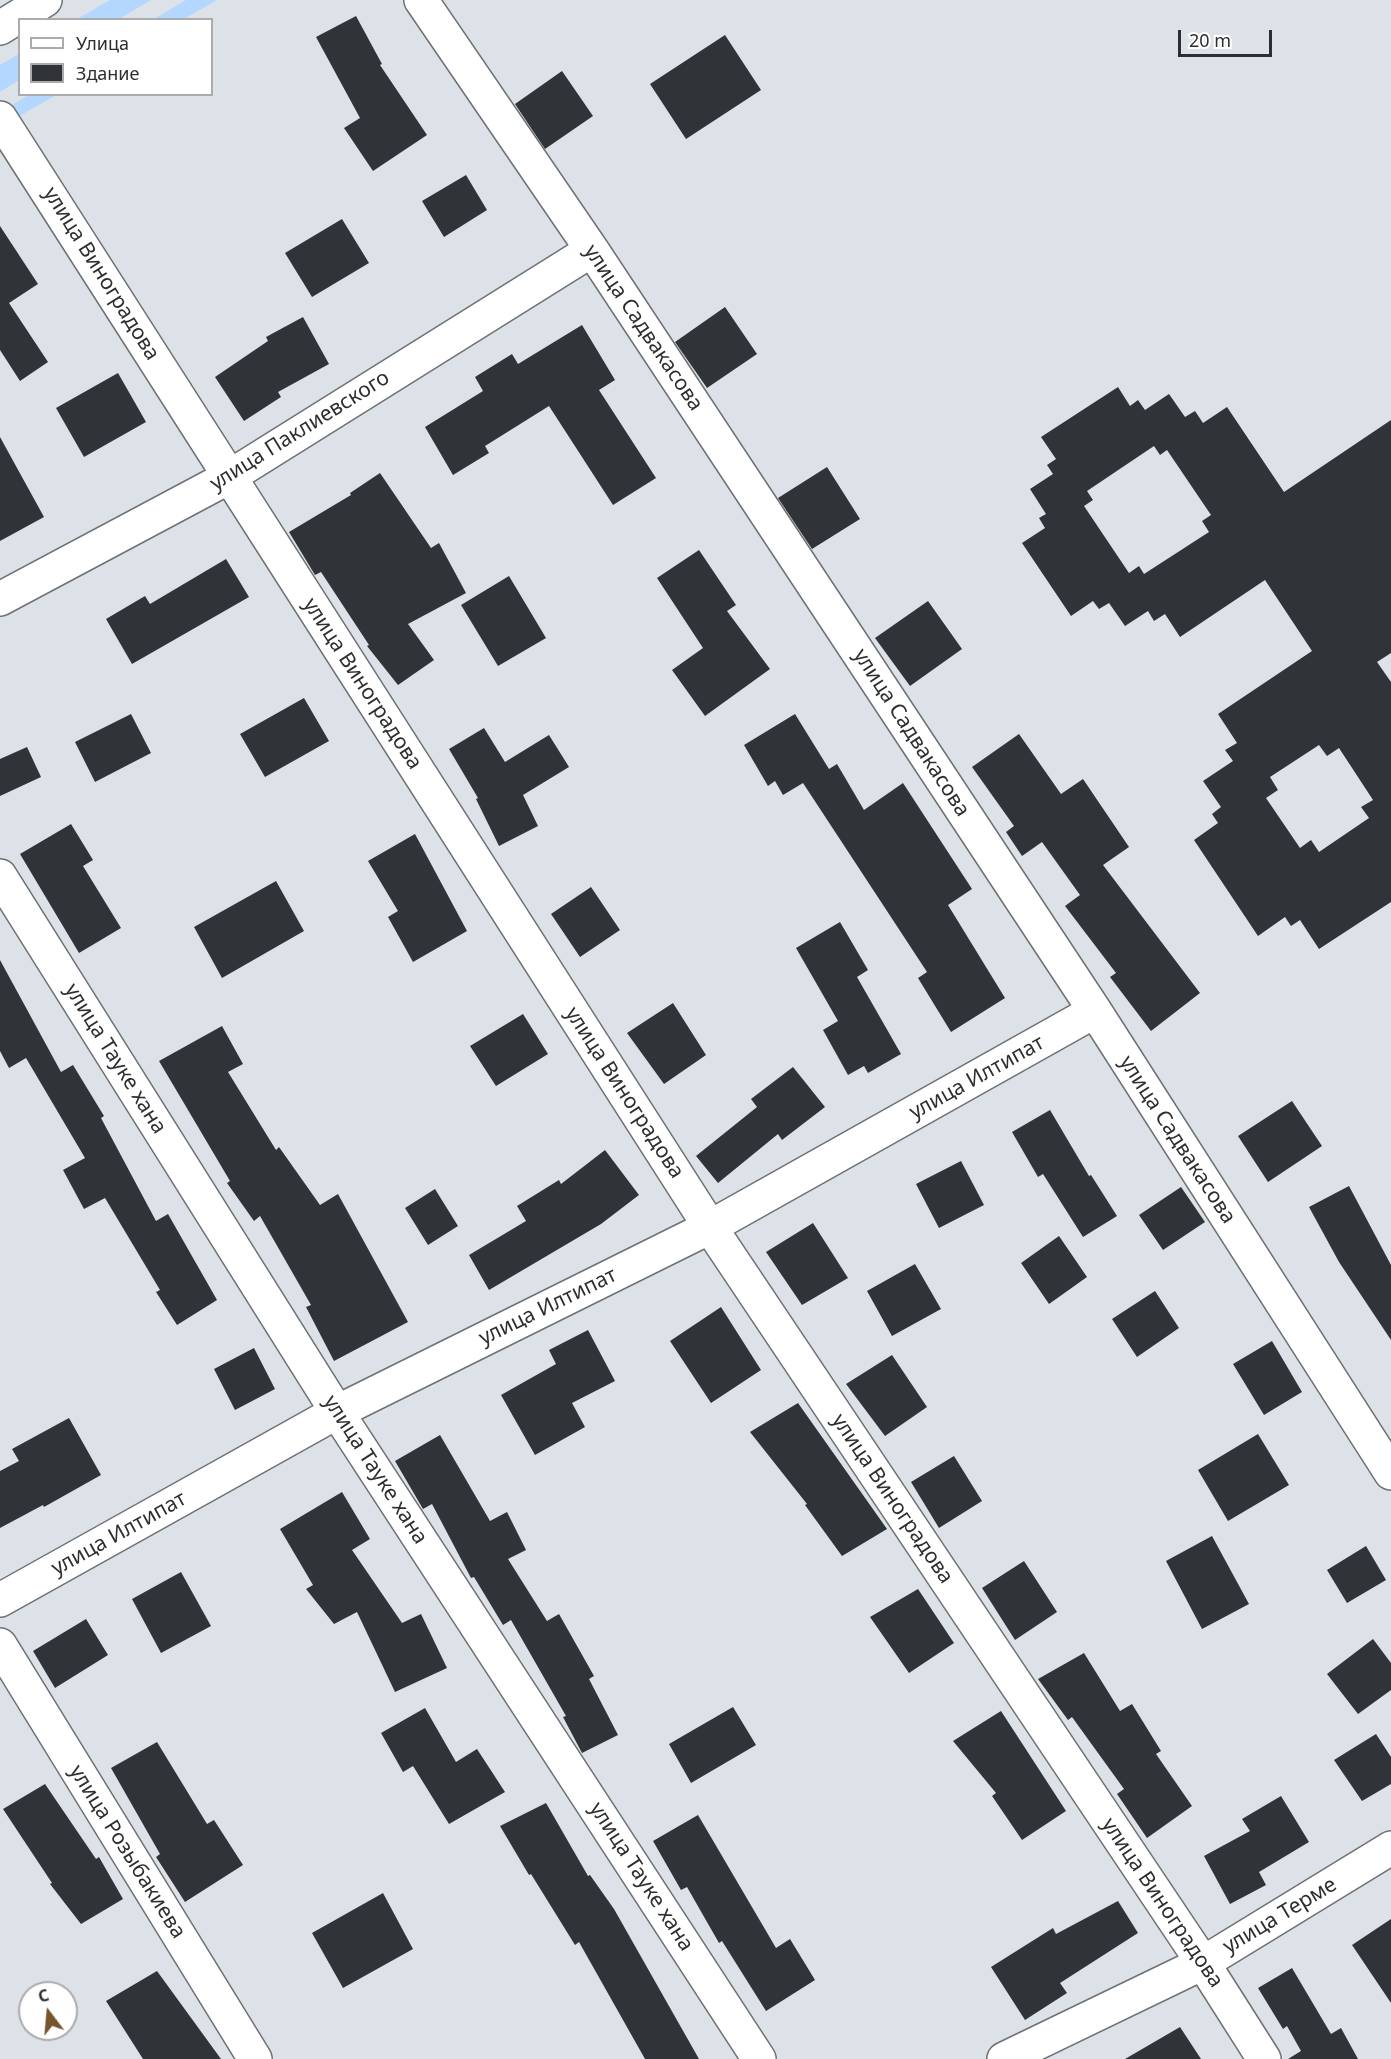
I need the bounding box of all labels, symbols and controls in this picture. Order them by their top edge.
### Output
legend [18,18,213,96]
scale bar [1181,18,1276,56]
text: 20 m [1189,28,1231,52]
text: Улица [76,31,129,55]
text: Здание [76,61,139,85]
street label: улица Виноградова [37,183,165,365]
street label: улица Садвакасова [578,240,708,416]
street label: улица Паклиевского [206,365,394,497]
street label: улица Виноградова [297,594,427,774]
street label: улица Садвакасова [847,644,975,822]
street label: улица Тауке хана [59,979,171,1139]
street label: улица Виноградова [559,1003,689,1183]
street label: улица Илтипат [905,1031,1049,1125]
street label: улица Садвакасова [1113,1051,1241,1229]
street label: улица Илтипат [475,1263,621,1351]
street label: улица Тауке хана [318,1391,432,1549]
street label: улица Виноградова [826,1409,958,1589]
street label: улица Илтипат [47,1487,191,1581]
street label: улица Розыбакиева [63,1761,191,1943]
street label: улица Тауке хана [584,1798,698,1956]
street label: улица Виноградова [1096,1813,1228,1993]
street label: улица Терме [1219,1872,1341,1960]
north arrow [18,1981,78,2041]
text: С [36,1984,52,2008]

